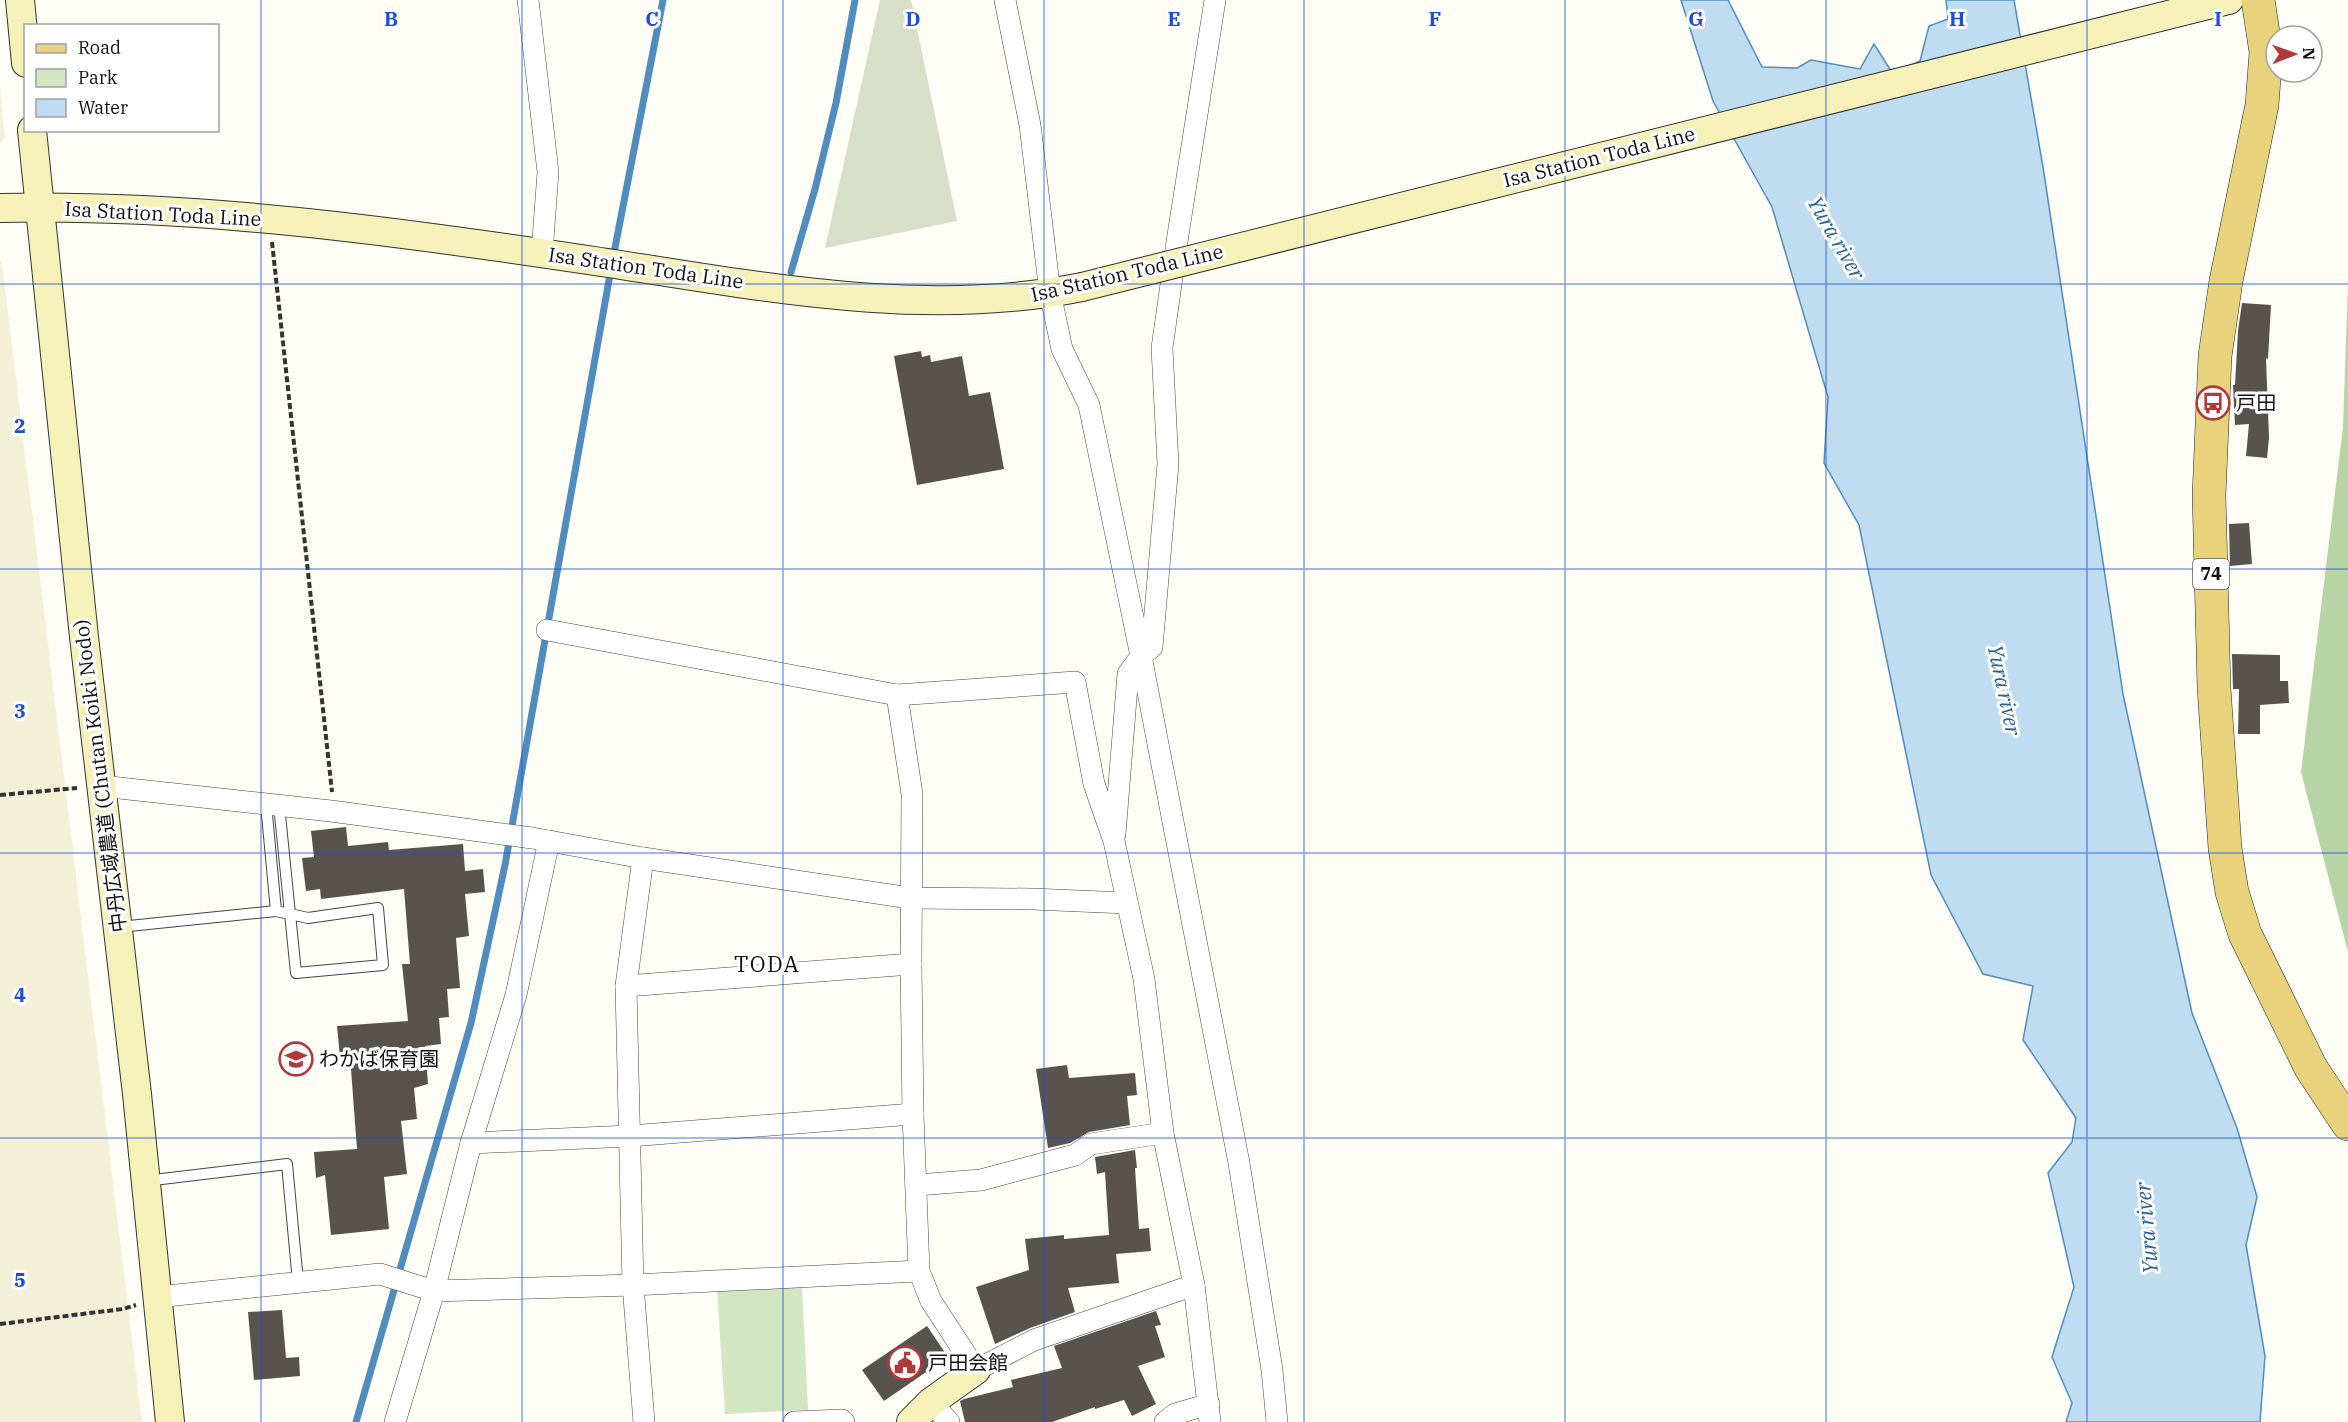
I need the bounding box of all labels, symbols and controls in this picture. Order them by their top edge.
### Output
text: B [384,5,398,32]
text: C [645,5,659,32]
text: D [905,5,921,32]
text: E [1167,5,1181,32]
text: F [1429,5,1441,32]
text: G [1688,5,1704,32]
text: H [1949,5,1965,32]
text: I [2214,5,2222,32]
legend [24,24,219,132]
north arrow [2264,24,2324,84]
text: Road [78,36,121,59]
text: N [2299,47,2319,60]
text: Park [78,66,118,89]
text: Water [78,96,128,119]
street label: Isa Station Toda Line [1500,120,1698,193]
water label: Yura river [1802,191,1872,285]
street label: Isa Station Toda Line [64,195,262,232]
street label: Isa Station Toda Line [1028,237,1226,308]
street label: Isa Station Toda Line [547,240,745,295]
bus stop icon: 戸田 [2195,385,2231,421]
place label: 戸田 [2236,389,2276,416]
text: 2 [14,412,26,439]
road number: 74 [2193,559,2229,589]
street label: 中丹広域農道 (Chutan Koiki Nodo) [67,618,132,934]
water label: Yura river [1982,642,2028,738]
text: 3 [14,697,26,724]
district label: TODA [734,949,800,978]
text: 4 [14,981,26,1008]
school or university icon: わかば保育園 [278,1041,314,1077]
place label: わかば保育園 [319,1045,439,1072]
water label: Yura river [2128,1180,2164,1275]
text: 5 [14,1266,26,1293]
public building icon: 戸田会館 [887,1345,923,1381]
place label: 戸田会館 [928,1349,1008,1376]

